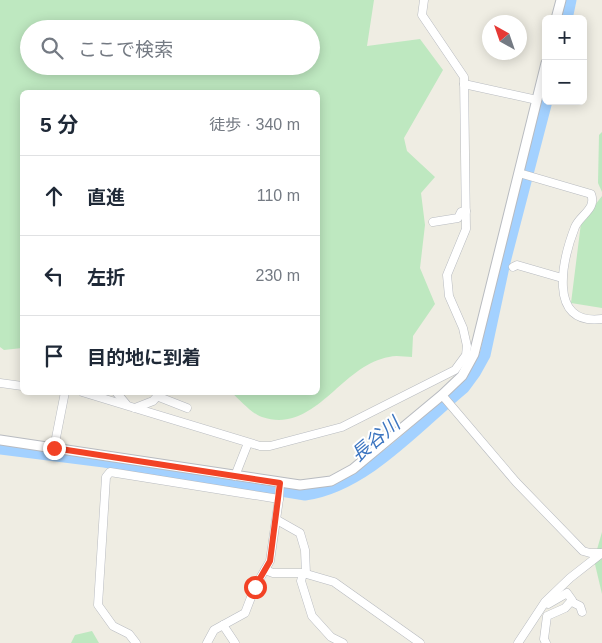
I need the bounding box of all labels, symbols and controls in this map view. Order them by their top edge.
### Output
north arrow [482,15,527,60]
map controls [542,15,587,105]
button: + [542,15,587,60]
search box [20,20,320,75]
icon: search [38,34,66,62]
text: ここで検索 [78,39,173,60]
button: − [542,60,587,105]
text: 5 分 [40,113,79,136]
text: 徒歩 · 340 m [209,116,300,133]
icon: ahead [40,182,68,210]
text: 直進 [87,187,125,208]
text: 110 m [257,187,300,204]
icon: left [40,262,68,290]
text: 左折 [87,267,125,288]
text: 230 m [256,267,300,284]
icon: arrive [40,342,68,370]
text: 目的地に到着 [87,347,201,368]
water label: 長谷川 [347,412,405,466]
route end [43,437,66,460]
route start [244,576,267,599]

